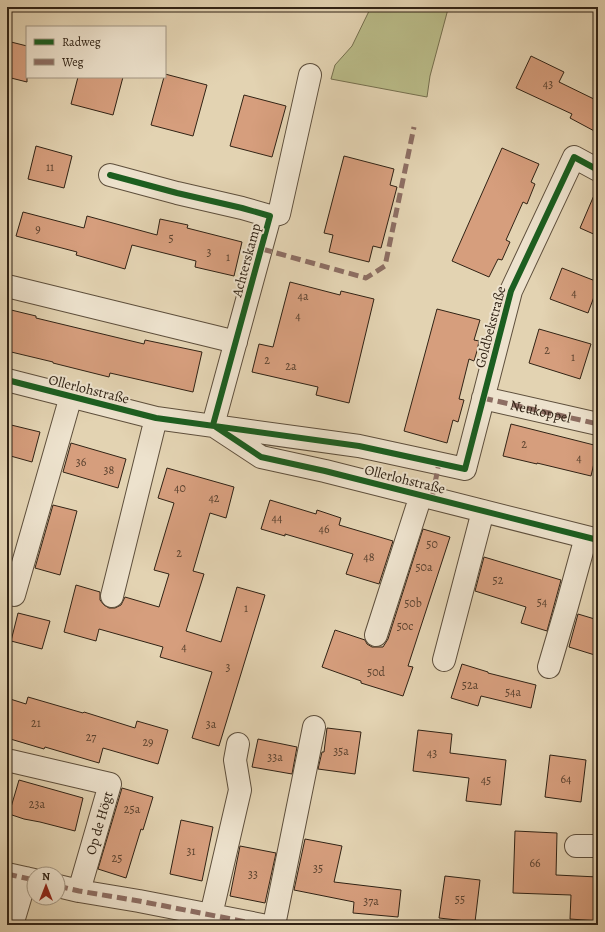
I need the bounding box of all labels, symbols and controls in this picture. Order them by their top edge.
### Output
legend [26,26,166,78]
text: Radweg [62,34,101,50]
text: Weg [61,54,84,70]
house number: 43 [543,76,553,92]
house number: 11 [46,159,54,175]
house number: 9 [35,221,41,237]
street label: Achterskamp [227,221,265,300]
house number: 5 [168,230,174,246]
house number: 3 [207,244,212,260]
house number: 1 [226,249,230,265]
street label: Goldbekstraße [470,284,511,370]
house number: 4 [571,285,577,301]
house number: 4a [297,288,309,304]
house number: 4 [295,308,301,324]
house number: 2 [544,342,550,358]
house number: 1 [571,349,575,365]
house number: 2 [264,352,270,368]
house number: 2a [285,358,297,374]
street label: Ollerlohstraße [47,370,131,409]
street label: Neukoppel [508,395,573,428]
house number: 2 [521,436,527,452]
house number: 4 [576,450,582,466]
house number: 36 [76,454,87,470]
street label: Ollerlohstraße [363,460,447,499]
house number: 38 [104,462,115,478]
house number: 40 [174,480,186,496]
house number: 42 [208,490,220,506]
house number: 44 [272,510,283,526]
house number: 46 [319,521,330,537]
house number: 50 [426,536,438,552]
house number: 2 [176,545,182,561]
house number: 48 [363,549,375,565]
house number: 50a [415,559,433,575]
house number: 52 [493,572,504,588]
house number: 54 [537,594,548,610]
house number: 50b [404,595,422,611]
house number: 1 [244,600,248,616]
house number: 50c [397,618,413,634]
house number: 4 [181,639,187,655]
house number: 3 [226,659,231,675]
house number: 50d [367,664,386,680]
house number: 52a [462,677,479,693]
house number: 54a [505,684,521,700]
house number: 21 [31,715,41,731]
house number: 3a [206,716,217,732]
house number: 27 [86,729,97,745]
house number: 29 [142,734,154,750]
house number: 35a [333,743,349,759]
house number: 43 [427,745,437,761]
house number: 33a [267,749,283,765]
house number: 64 [561,771,572,787]
house number: 45 [481,772,491,788]
street label: Op de Högt [81,789,118,857]
house number: 23a [29,796,46,812]
house number: 25a [124,801,141,817]
house number: 31 [186,843,196,859]
house number: 25 [112,850,122,866]
house number: 66 [529,855,541,871]
house number: 35 [313,860,323,876]
north arrow [26,866,66,906]
house number: 33 [248,866,258,882]
text: N [42,869,50,884]
house number: 55 [455,891,465,907]
house number: 37a [363,893,379,909]

